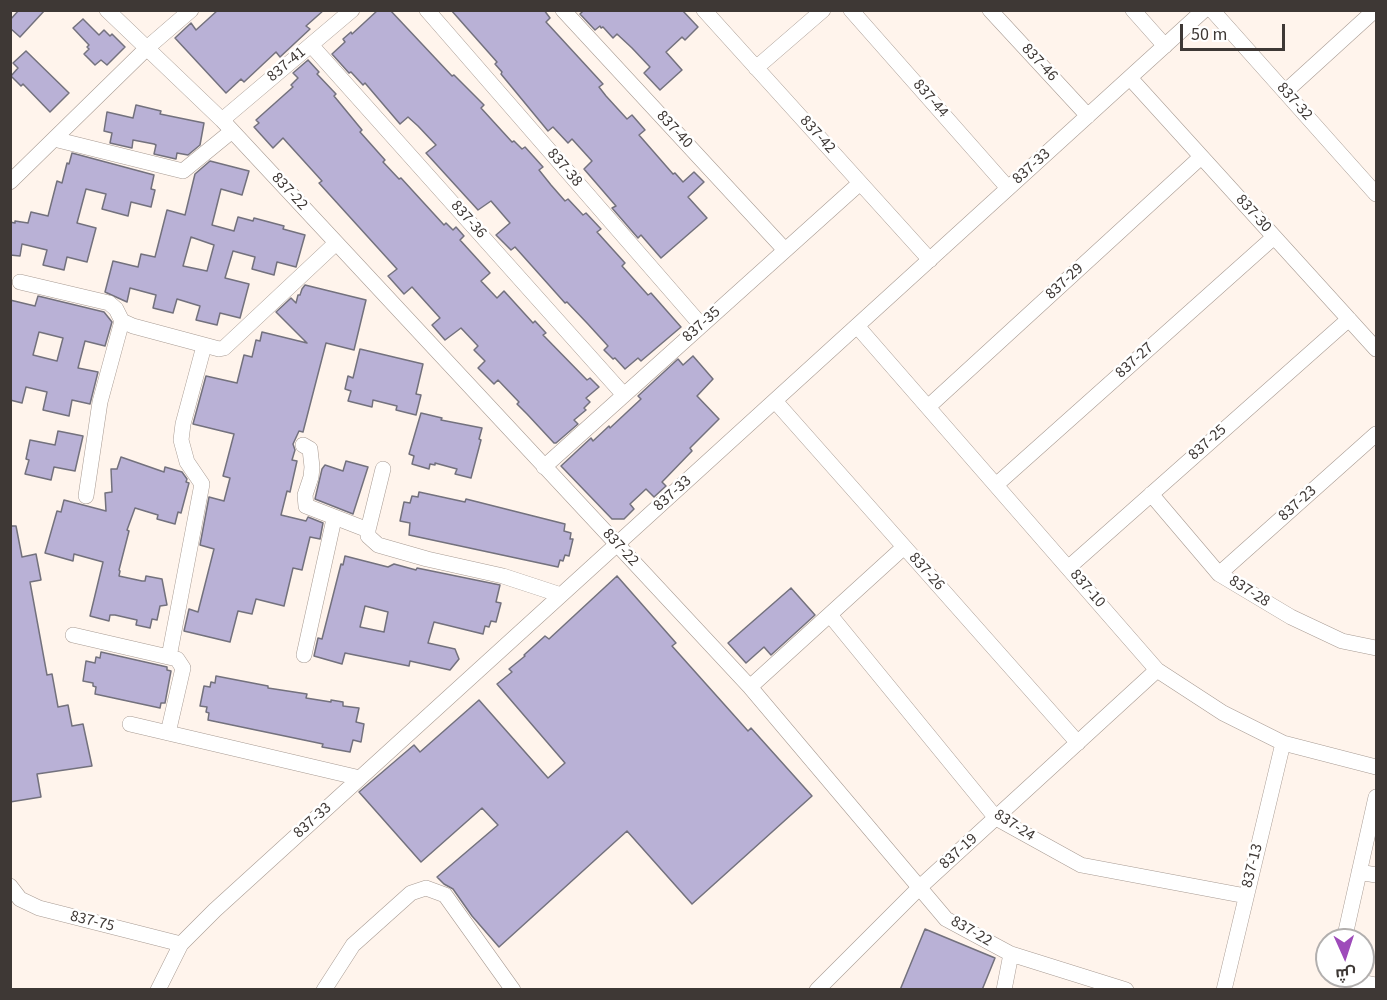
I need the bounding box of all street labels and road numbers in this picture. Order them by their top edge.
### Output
street label: 837-46 [1017,40,1061,86]
street label: 837-41 [264,43,310,87]
street label: 837-44 [908,76,952,122]
street label: 837-32 [1272,79,1316,125]
street label: 837-40 [652,107,696,153]
street label: 837-42 [795,112,839,158]
street label: 837-38 [542,145,586,191]
street label: 837-33 [1009,145,1055,189]
street label: 837-22 [267,169,311,215]
street label: 837-30 [1231,191,1275,237]
street label: 837-36 [446,197,490,243]
street label: 837-29 [1042,260,1088,304]
street label: 837-35 [679,303,725,347]
street label: 837-27 [1112,339,1158,383]
street label: 837-25 [1185,421,1231,465]
street label: 837-33 [650,472,696,516]
street label: 837-23 [1275,482,1321,526]
street label: 837-22 [598,525,642,571]
street label: 837-26 [904,549,948,595]
street label: 837-10 [1065,566,1109,612]
street label: 837-28 [1225,572,1273,612]
street label: 837-33 [290,799,336,843]
street label: 837-24 [990,806,1038,846]
street label: 837-19 [936,830,982,874]
street label: 837-13 [1238,842,1268,890]
street label: 837-75 [68,907,116,937]
street label: 837-22 [947,913,995,951]

